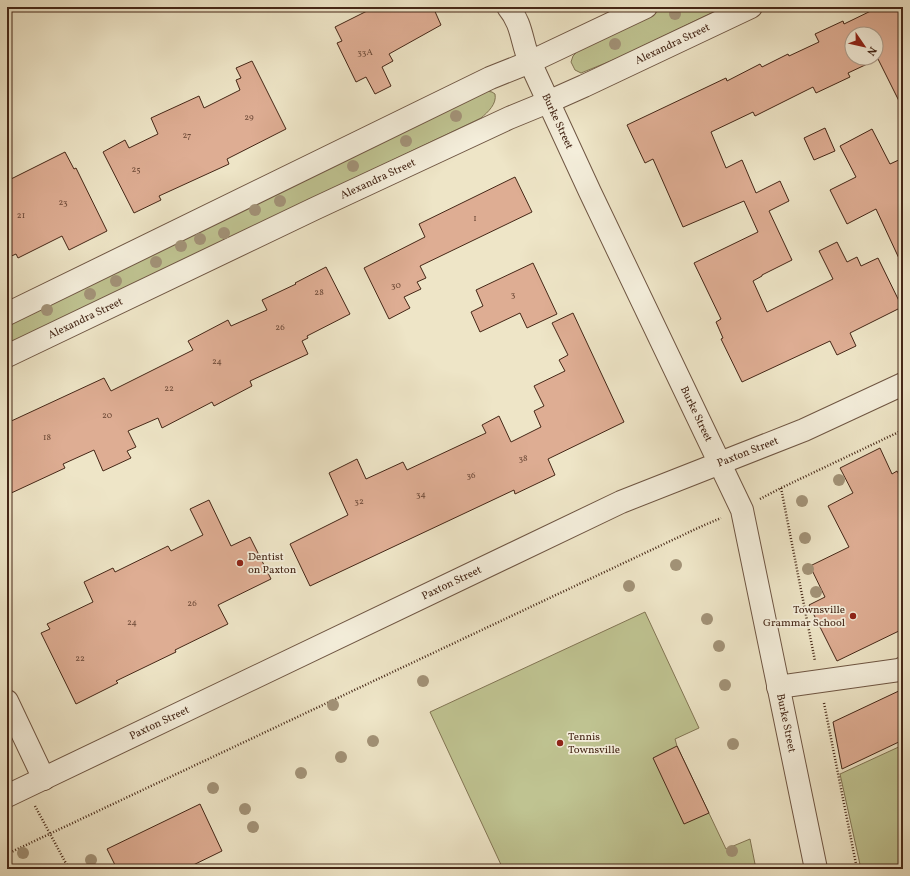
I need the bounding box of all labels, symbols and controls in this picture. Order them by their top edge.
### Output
street label: Alexandra Street [632,20,713,68]
north arrow [844,26,884,66]
text: N [863,43,880,58]
house number: 33A [357,46,373,59]
street label: Burke Street [538,91,577,152]
house number: 29 [244,111,254,124]
house number: 27 [183,129,191,142]
street label: Alexandra Street [338,155,418,203]
house number: 25 [131,163,141,176]
house number: 23 [58,196,68,209]
house number: 21 [17,209,25,222]
house number: 1 [473,212,477,225]
house number: 30 [391,279,402,292]
house number: 28 [314,286,324,299]
house number: 3 [511,288,516,301]
street label: Alexandra Street [45,294,126,343]
house number: 26 [275,321,285,334]
house number: 24 [212,355,222,368]
house number: 22 [164,382,174,395]
street label: Burke Street [676,384,716,444]
house number: 20 [102,409,113,422]
house number: 18 [43,431,51,444]
street label: Paxton Street [715,433,781,471]
house number: 38 [518,452,528,465]
house number: 36 [466,469,476,482]
house number: 34 [416,488,426,501]
house number: 32 [354,495,364,508]
place label: Dentist on Paxton [248,550,297,578]
marker: Dentist on Paxton [235,558,245,568]
street label: Paxton Street [419,562,484,604]
house number: 26 [187,597,197,610]
place label: Townsville Grammar School [763,603,845,631]
marker: Townsville Grammar School [848,611,858,621]
house number: 24 [127,616,137,629]
house number: 22 [75,652,85,665]
street label: Burke Street [773,692,799,754]
street label: Paxton Street [127,702,192,744]
place label: Tennis Townsville [568,730,620,758]
marker: Tennis Townsville [555,738,565,748]

